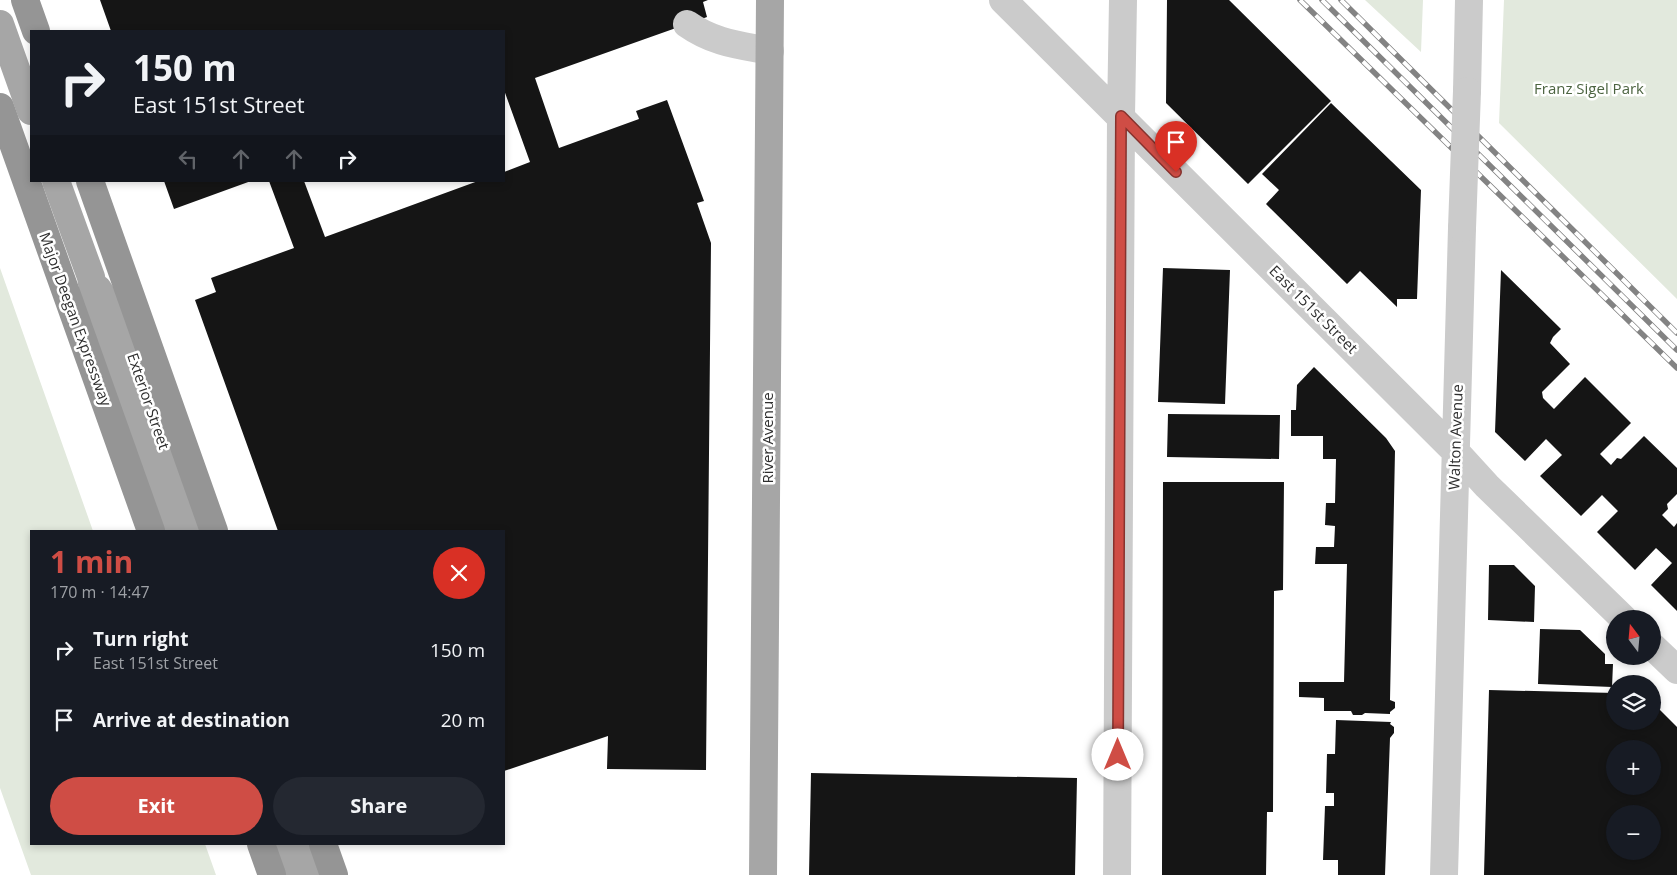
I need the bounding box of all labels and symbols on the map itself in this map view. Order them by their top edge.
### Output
park label: Franz Sigel Park [1534,78,1644,98]
pin [1155,121,1197,172]
street label: Major Deegan Expressway [35,229,117,409]
street label: East 151st Street [1266,261,1362,357]
street label: Exterior Street [123,350,175,452]
street label: Walton Avenue [1443,384,1467,490]
street label: River Avenue [757,392,777,484]
north arrow [1606,610,1661,665]
position arrow [1091,728,1143,780]

